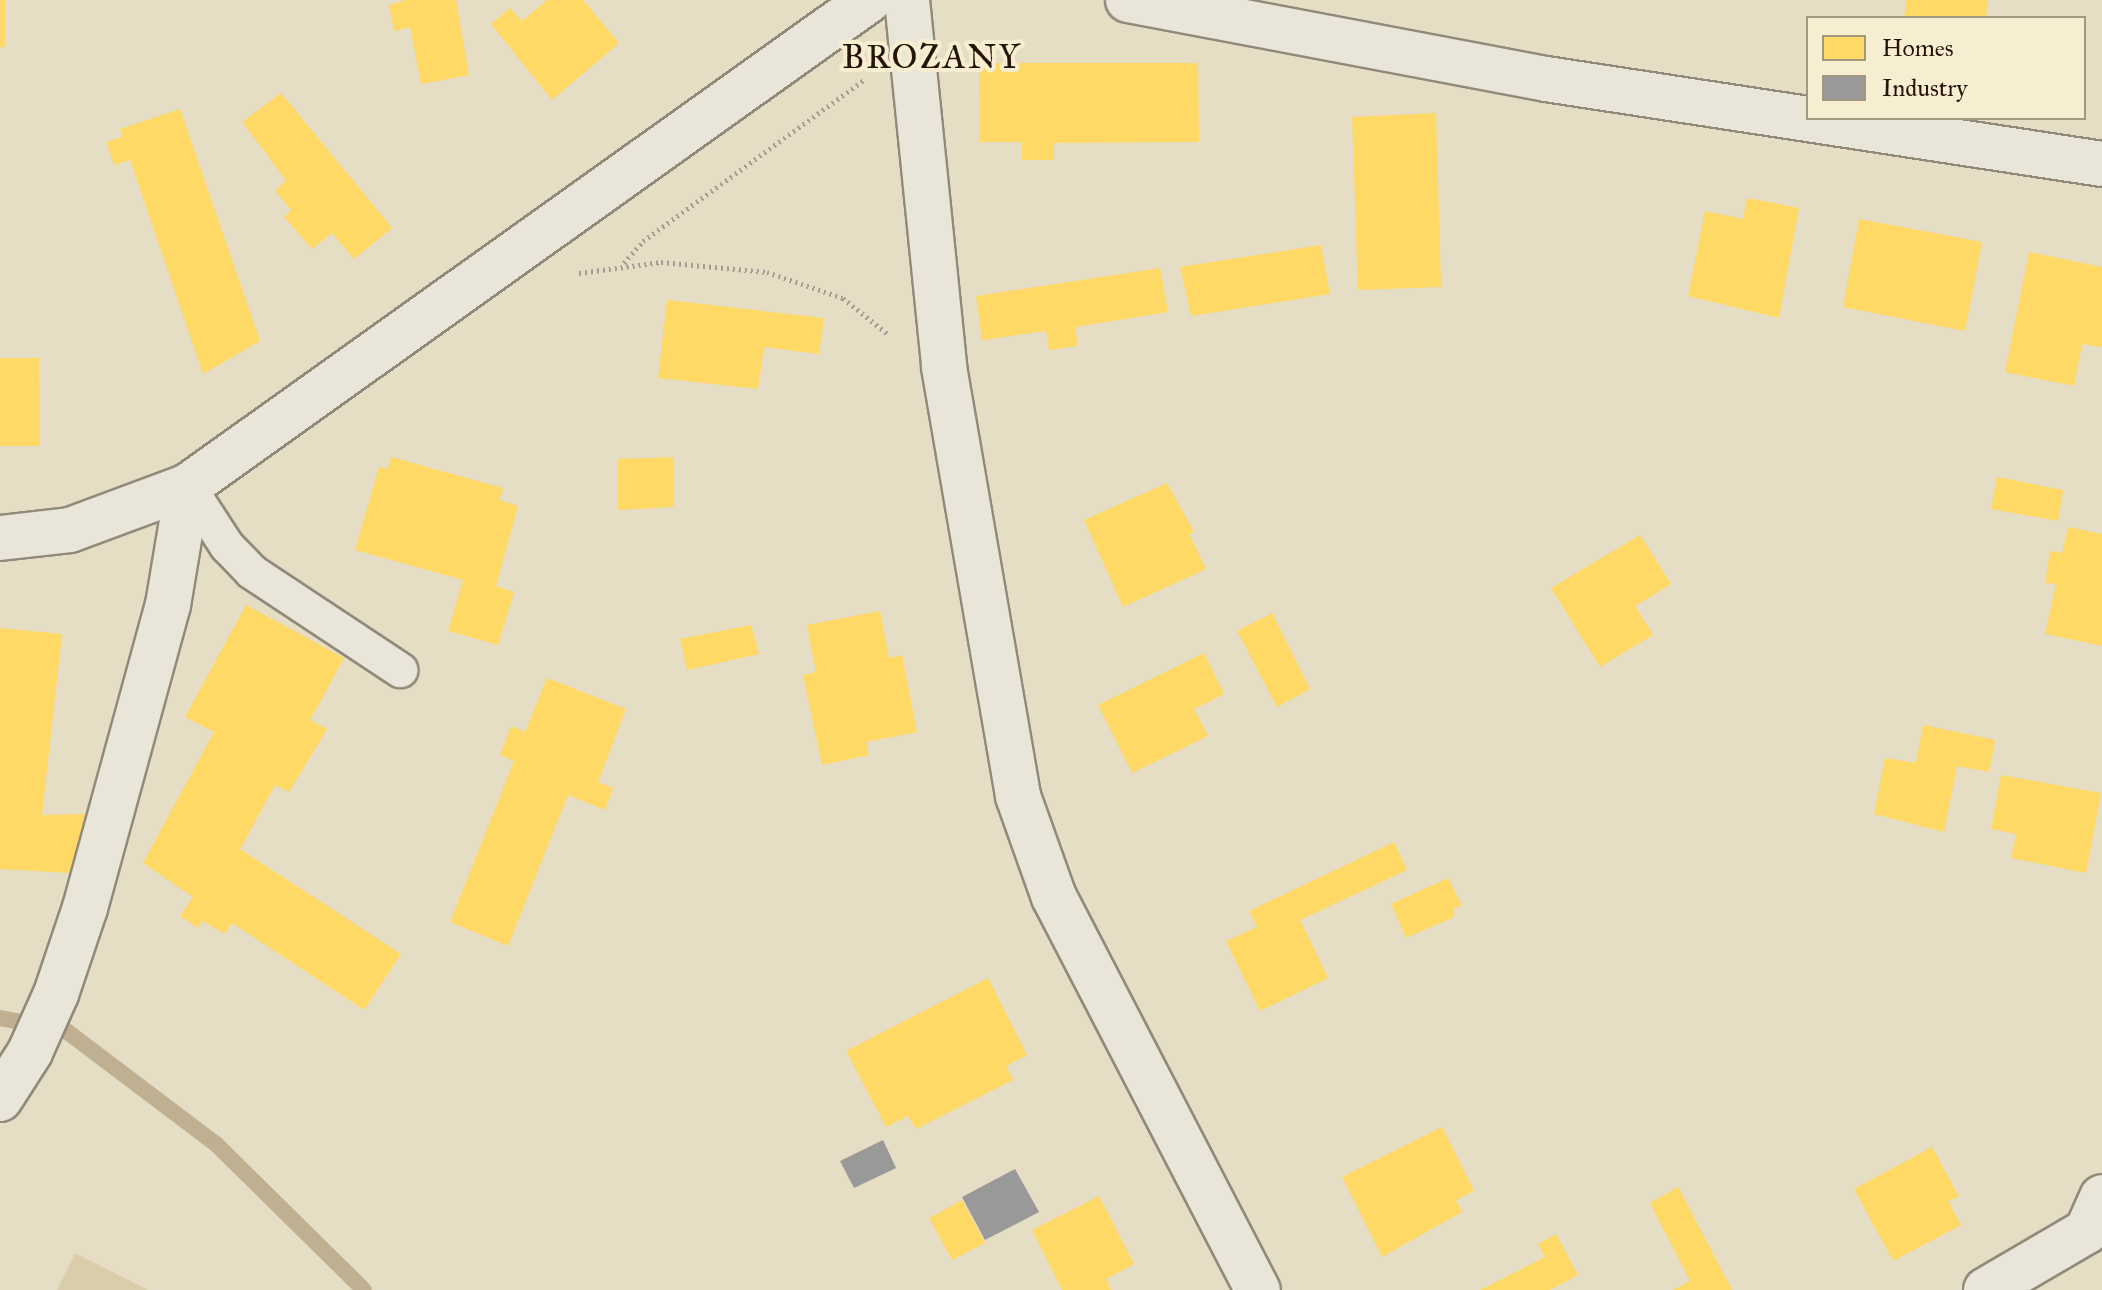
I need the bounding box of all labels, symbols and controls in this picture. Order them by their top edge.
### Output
legend [1806,16,2086,120]
text: Homes [1882,33,1954,63]
district label: BROZANY [842,37,1022,77]
text: Industry [1882,73,1968,103]

